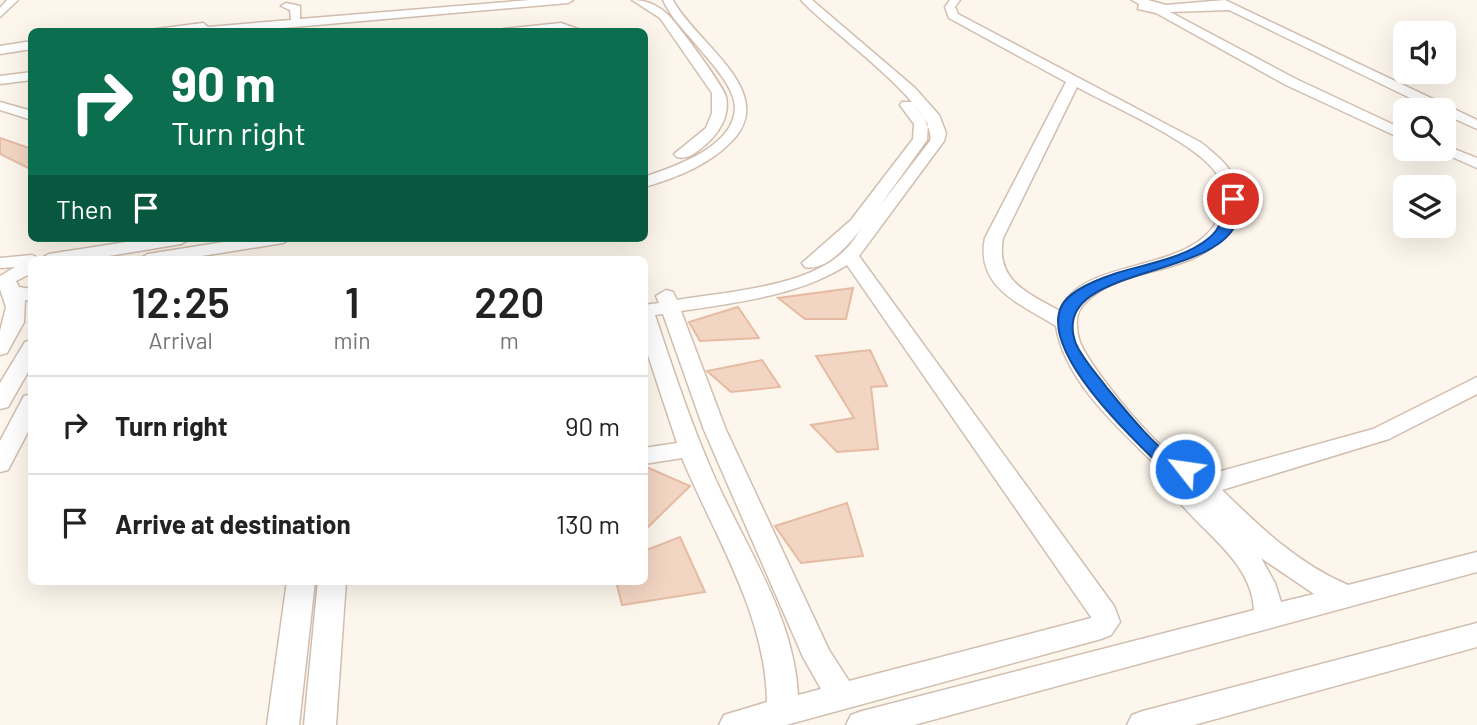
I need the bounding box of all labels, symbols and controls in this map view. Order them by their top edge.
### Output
map controls [1393,21,1456,238]
button: sound [1393,21,1456,84]
text: 90 m [171,53,276,112]
icon: right [56,56,147,147]
button: search [1393,98,1456,161]
text: Turn right [171,113,306,151]
pin [1203,169,1263,229]
button: layers [1393,175,1456,238]
icon: arrive [1214,180,1252,218]
icon: arrive [127,189,165,227]
text: Then [56,193,113,224]
text: 12:25 [132,276,230,326]
text: 1 [345,276,359,326]
text: 220 [474,276,544,326]
text: Arrival [149,326,213,354]
text: min [333,326,371,354]
text: m [500,326,519,354]
icon: right [56,406,94,444]
text: Turn right [115,410,228,441]
text: 90 m [565,410,620,441]
position arrow [1148,432,1222,506]
icon: arrive [56,504,94,542]
text: Arrive at destination [115,508,351,539]
text: 130 m [556,508,620,539]

